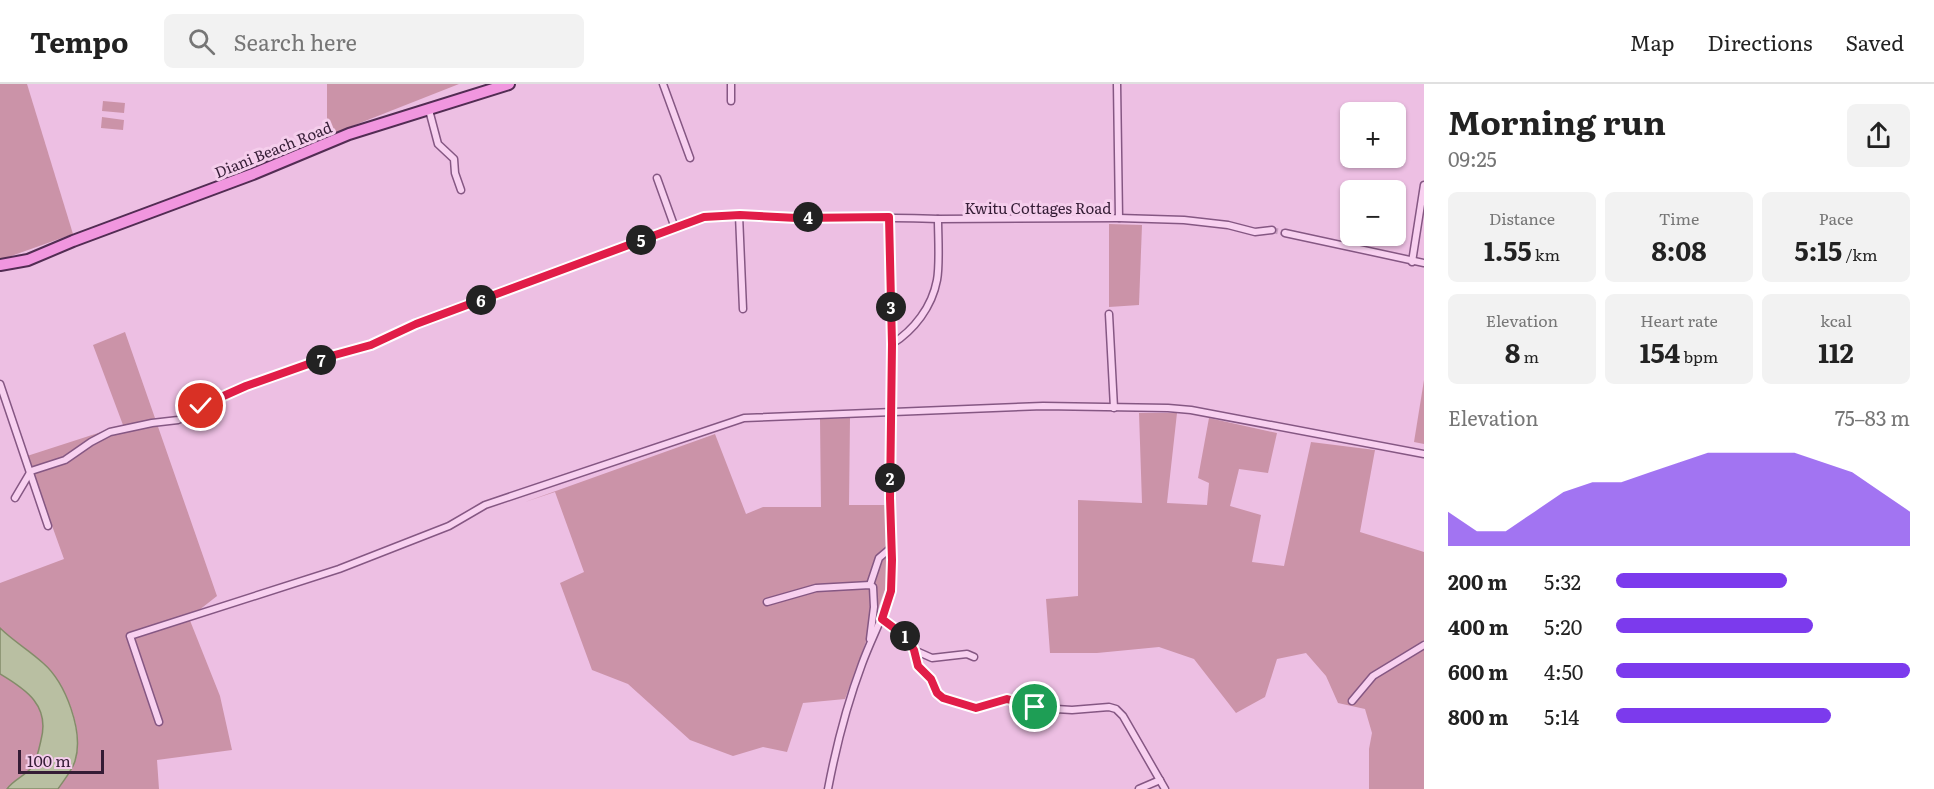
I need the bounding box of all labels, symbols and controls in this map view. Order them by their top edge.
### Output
search box [164,14,584,68]
text: Tempo [30,20,128,62]
icon: search [185,25,218,58]
text: Search here [233,25,357,58]
text: Map [1630,26,1675,57]
text: Directions [1708,26,1813,57]
text: Saved [1846,26,1904,57]
text: Morning run [1448,96,1666,145]
map controls [1340,102,1406,246]
button: + [1340,102,1406,168]
button: share [1847,104,1910,167]
street label: Diani Beach Road [211,115,335,183]
text: 09:25 [1448,143,1497,173]
button: − [1340,180,1406,246]
street label: Kwitu Cottages Road [964,196,1112,219]
pin: 4 [793,202,823,232]
text: 4 [803,205,813,229]
text: Distance [1489,206,1555,230]
text: Time [1659,206,1699,230]
text: Pace [1819,206,1853,230]
pin: 5 [626,225,656,255]
text: 5 [637,228,645,252]
text: 1.55 [1484,230,1532,269]
text: 8:08 [1651,230,1707,269]
text: 5:15 [1795,230,1842,269]
text: km [1532,242,1560,266]
text: /km [1842,242,1877,266]
pin: 6 [466,285,496,315]
text: 6 [476,288,486,312]
pin: 3 [876,292,906,322]
text: 3 [887,295,895,319]
text: Elevation [1486,308,1558,332]
text: Heart rate [1640,308,1718,332]
text: kcal [1820,308,1852,332]
text: 8 [1505,332,1520,371]
text: 154 [1640,332,1680,371]
text: 112 [1818,332,1854,371]
text: m [1520,344,1539,368]
text: bpm [1680,344,1718,368]
pin: 7 [306,345,336,375]
text: 7 [317,348,325,372]
pin [175,380,226,431]
icon: check [184,389,217,422]
text: Elevation [1448,402,1538,432]
text: 75–83 m [1835,402,1910,432]
pin: 2 [875,463,905,493]
text: 2 [886,466,894,490]
text: 200 m [1448,566,1507,596]
text: 5:32 [1544,566,1581,596]
text: 400 m [1448,611,1509,641]
text: 5:20 [1544,611,1582,641]
pin: 1 [890,621,920,651]
text: 1 [902,624,908,648]
text: 600 m [1448,656,1508,686]
text: 4:50 [1544,656,1583,686]
pin [1009,681,1060,732]
icon: arrive [1018,690,1051,723]
text: 800 m [1448,701,1508,731]
text: 5:14 [1544,701,1579,731]
scale bar [18,747,104,774]
text: 100 m [27,748,71,772]

